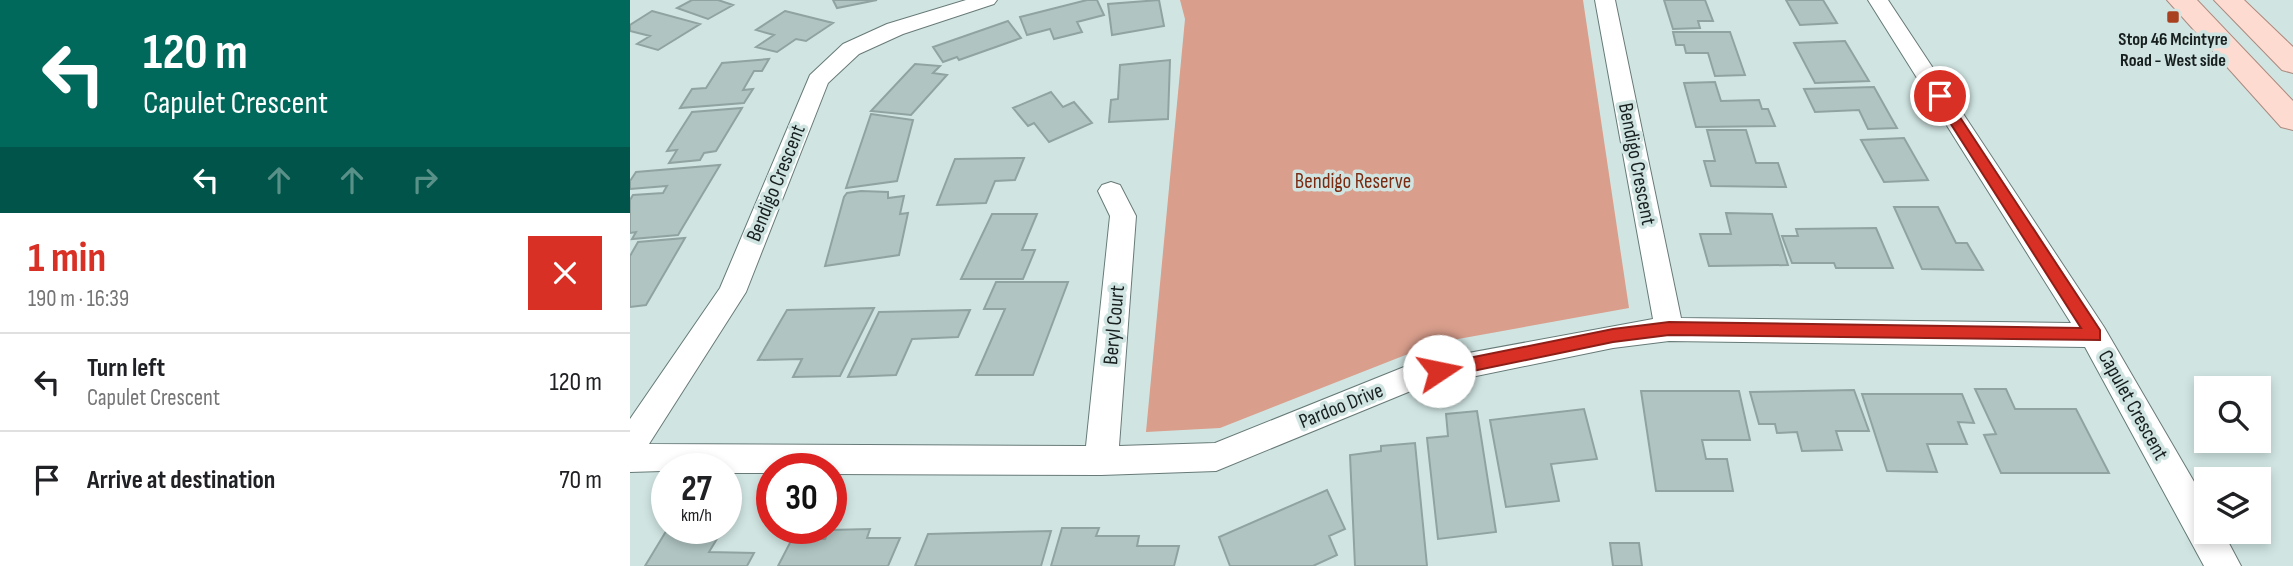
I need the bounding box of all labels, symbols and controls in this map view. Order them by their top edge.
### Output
marker: Stop 46 Mcintyre Road - West side [2165,9,2181,25]
text: 120 m [143,24,248,83]
icon: left [28,28,119,119]
place label: Stop 46 Mcintyre Road - West side [2118,29,2228,71]
pin [1910,66,1970,126]
icon: arrive [1921,77,1959,115]
text: Capulet Crescent [143,84,328,123]
street label: Bendigo Crescent [1613,101,1661,227]
street label: Bendigo Crescent [741,121,811,245]
icon: left [187,161,225,199]
icon: ahead [260,161,298,199]
icon: ahead [333,161,371,199]
icon: right [406,161,444,199]
park label: Bendigo Reserve [1295,169,1411,194]
text: 1 min [28,233,106,284]
button: close [528,236,602,310]
street label: Beryl Court [1098,284,1130,366]
text: 190 m · 16:39 [28,285,129,313]
position arrow [1402,334,1476,408]
street label: Capulet Crescent [2093,346,2173,464]
text: Turn left [87,353,165,384]
icon: left [28,363,66,401]
text: 120 m [549,367,602,398]
map controls [2194,376,2271,544]
button: search [2194,376,2271,453]
street label: Pardoo Drive [1295,378,1387,434]
text: Capulet Crescent [87,384,220,412]
speed limit sign: 30 [756,453,847,544]
icon: arrive [28,461,66,499]
text: Arrive at destination [87,465,275,496]
text: 70 m [559,465,602,496]
button: layers [2194,467,2271,544]
text: 27 [681,468,712,511]
text: km/h [681,505,712,526]

